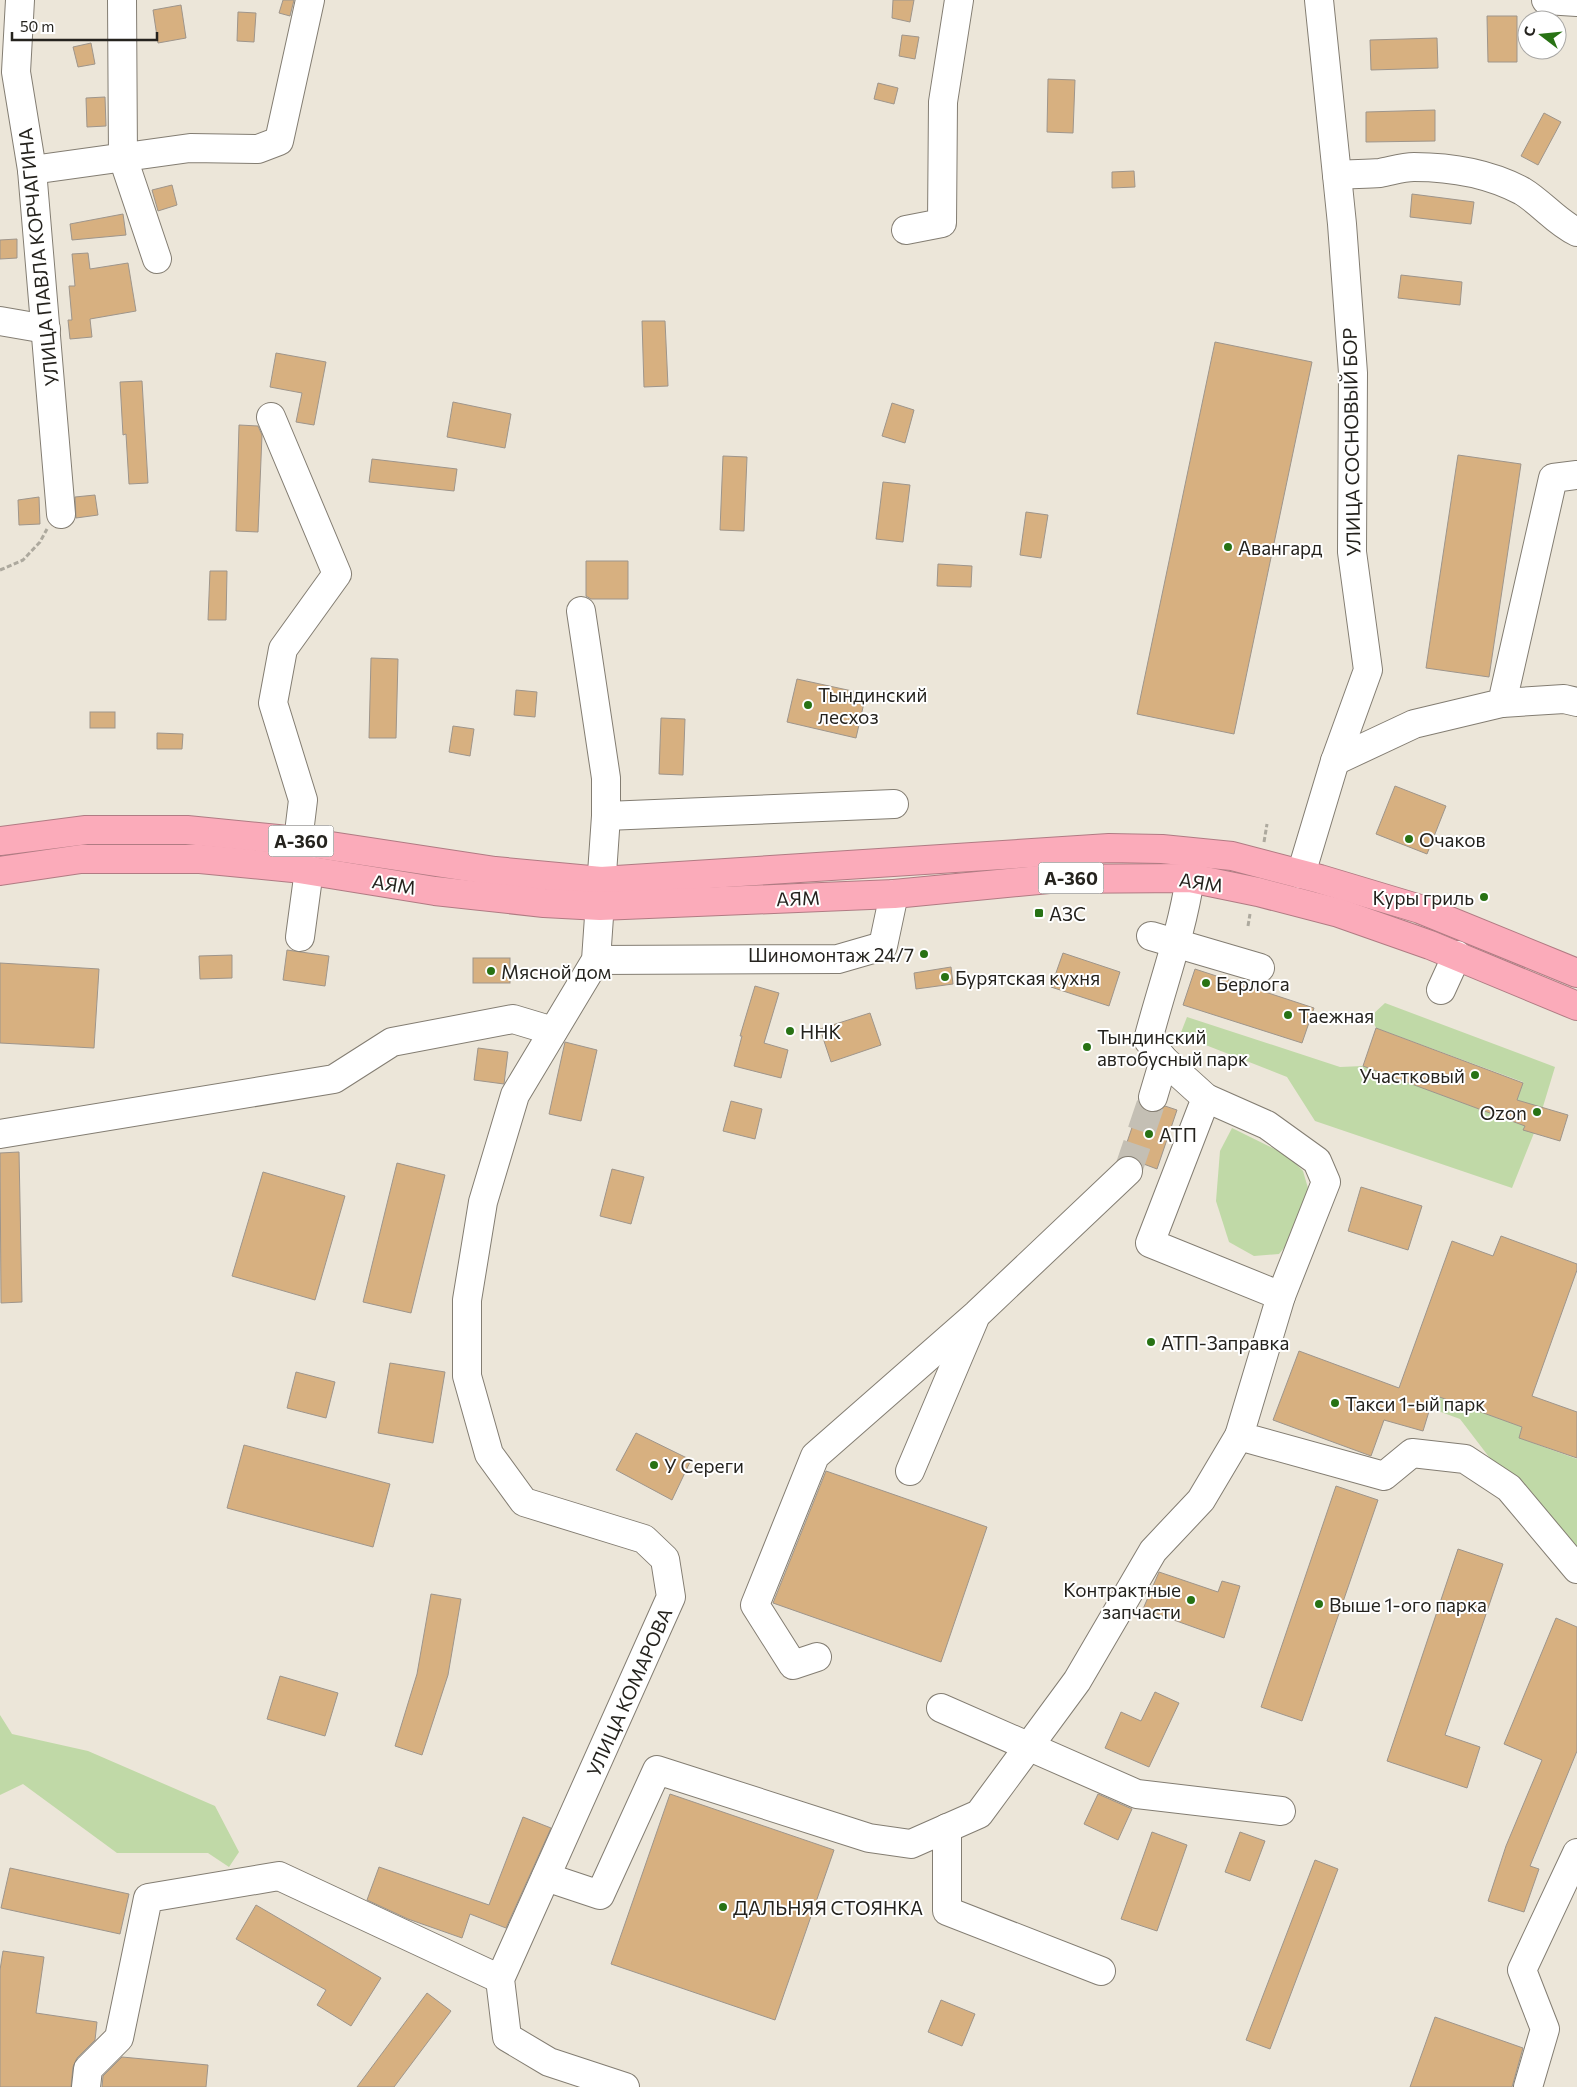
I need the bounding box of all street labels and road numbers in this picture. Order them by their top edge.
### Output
street label: УЛИЦА ПАВЛА КОРЧАГИНА [13,127,63,387]
street label: УЛИЦА СОСНОВЫЙ БОР [1338,327,1364,557]
road number: А-360 [268,826,334,856]
road number: А-360 [1038,862,1104,894]
street label: АЯМ [1178,868,1224,896]
street label: АЯМ [370,869,418,899]
street label: АЯМ [776,886,820,910]
street label: УЛИЦА КОМАРОВА [581,1604,677,1780]

